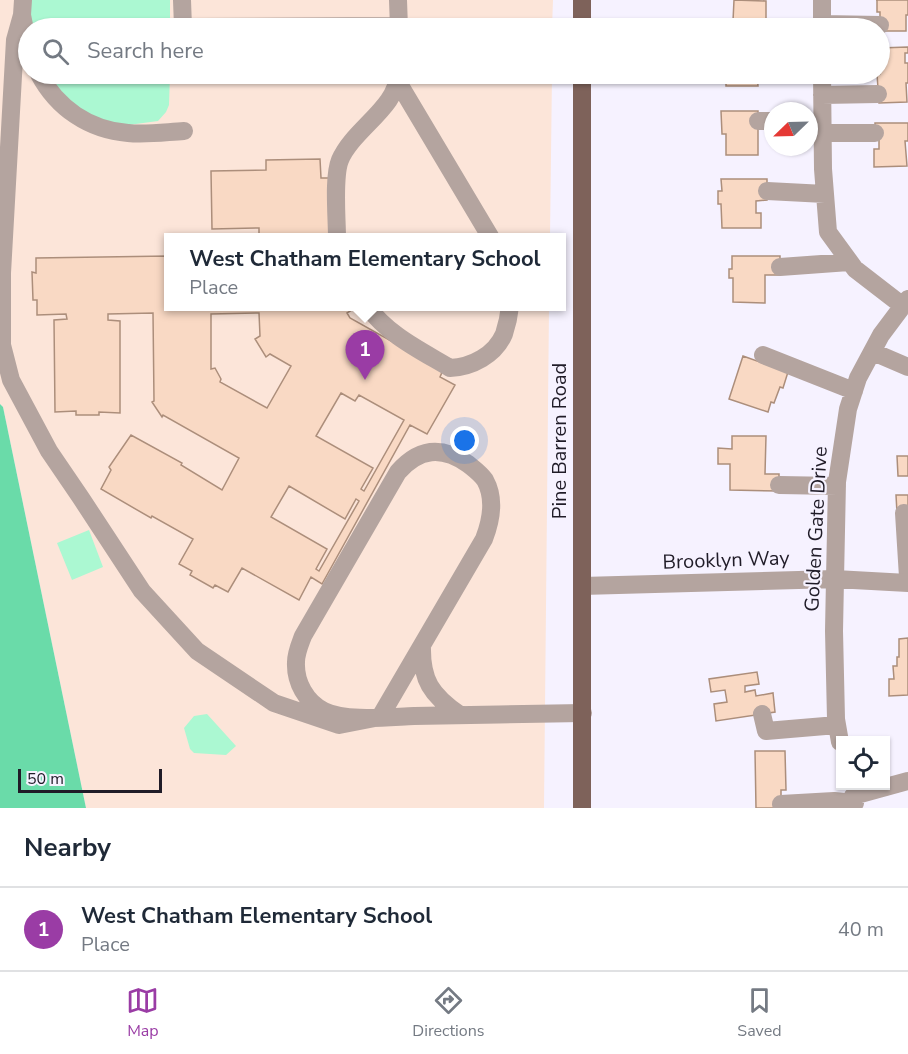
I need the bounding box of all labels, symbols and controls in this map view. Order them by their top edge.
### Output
search box [18,18,890,84]
icon: search [39,35,72,68]
text: Search here [87,36,204,66]
north arrow [764,102,818,156]
popup [164,233,566,311]
text: West Chatham Elementary School [189,244,541,274]
text: Place [189,274,238,301]
pin: 1 [346,330,385,380]
street label: Pine Barren Road [546,363,573,519]
your location [450,426,479,455]
street label: Golden Gate Drive [798,446,834,612]
street label: Brooklyn Way [662,544,791,576]
map controls [836,736,890,790]
button: locate [836,736,890,790]
scale bar [18,766,162,794]
text: 50 m [27,768,64,790]
text: Nearby [24,830,111,865]
text: West Chatham Elementary School [81,901,432,931]
text: 1 [38,916,50,943]
text: 40 m [838,916,884,943]
text: Place [81,931,130,958]
tab: Map [126,984,159,1042]
tab: Directions [412,984,484,1042]
tab: Saved [737,984,782,1042]

